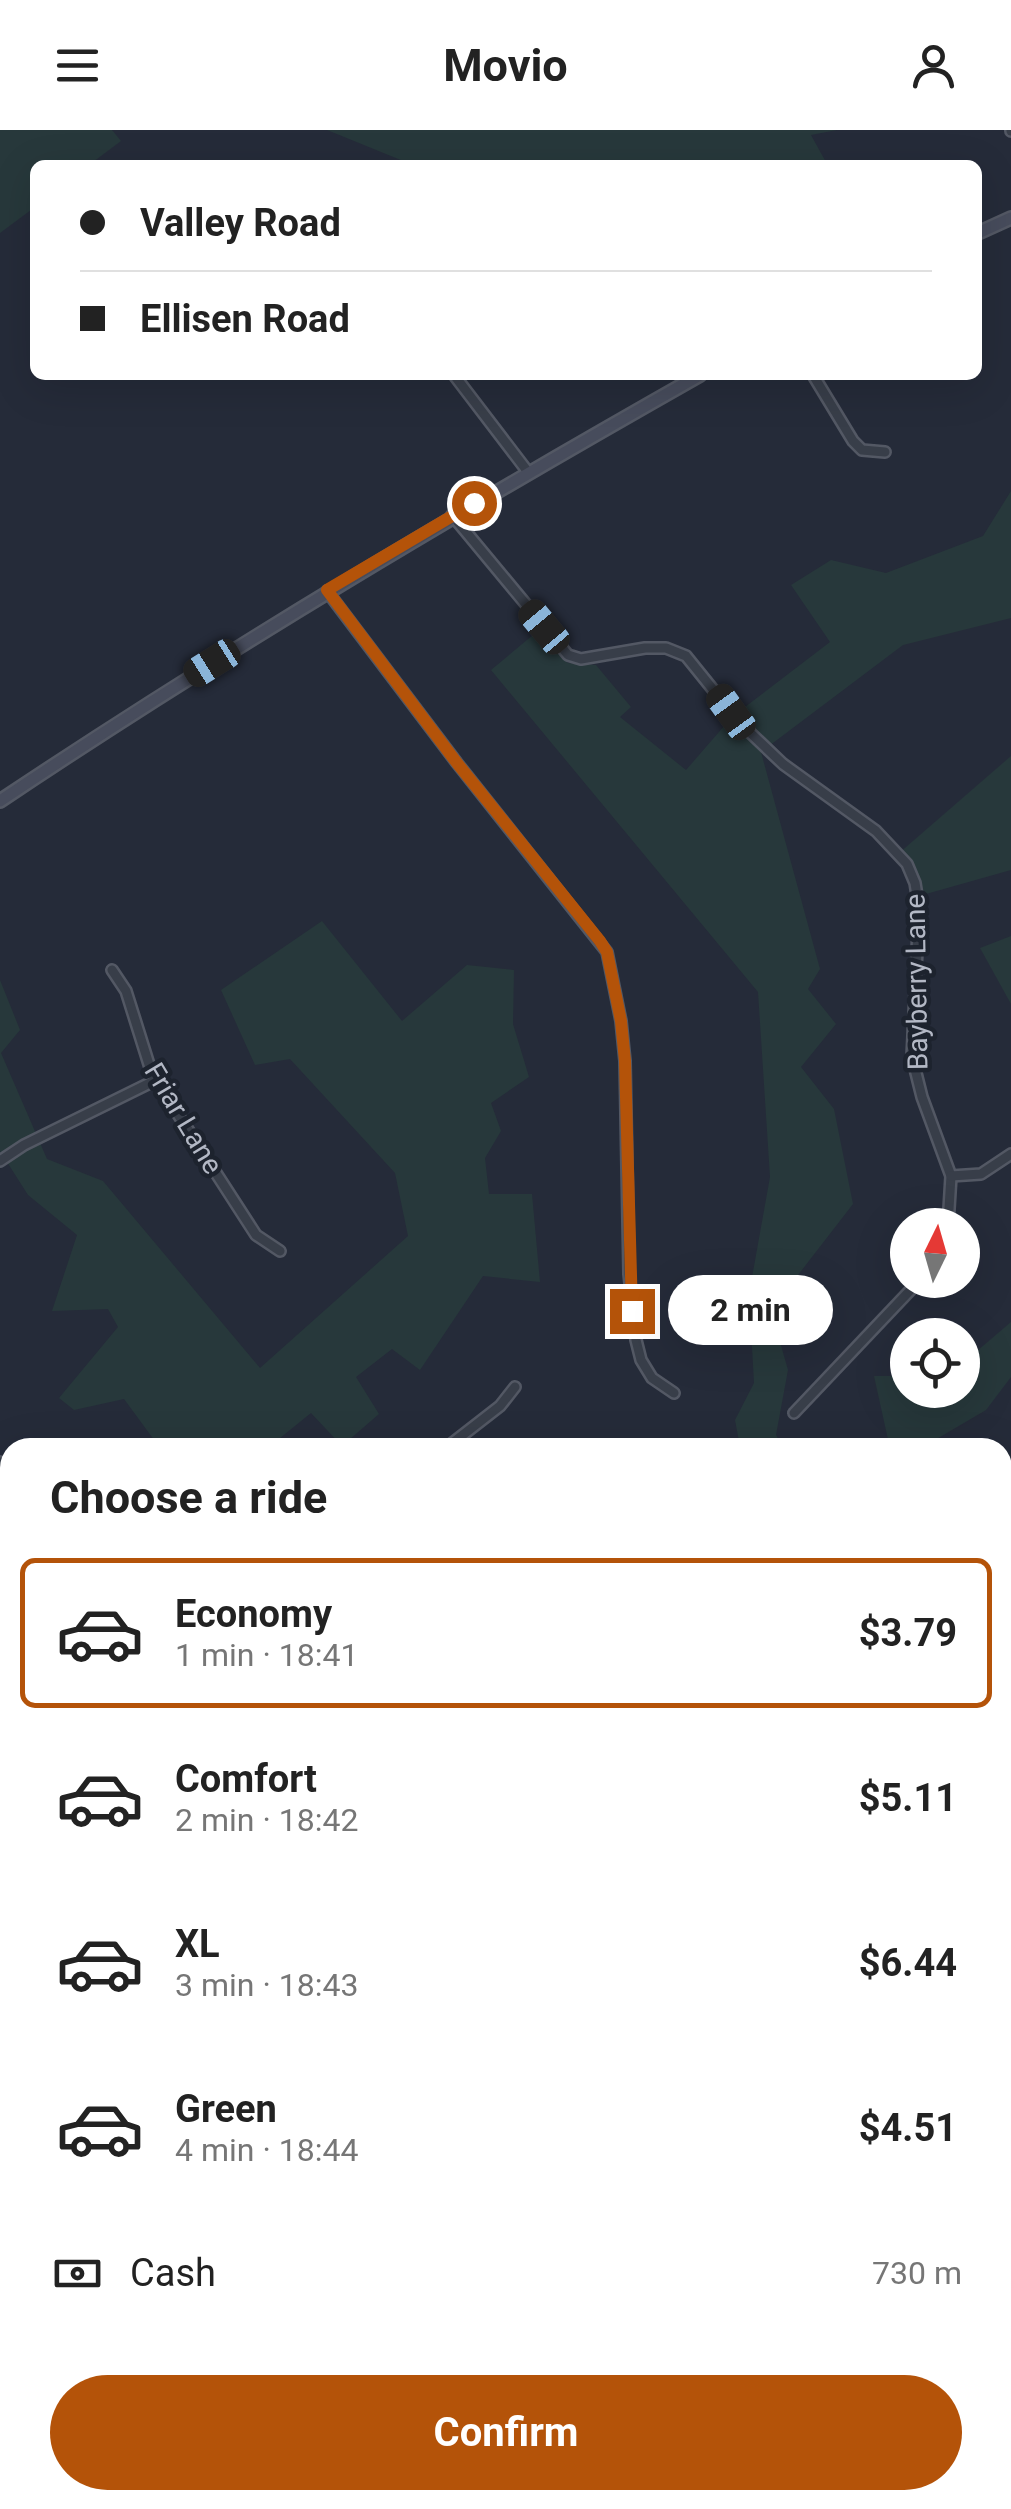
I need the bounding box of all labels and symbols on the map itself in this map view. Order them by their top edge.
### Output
route start [452,481,497,526]
car [513,594,575,660]
car [179,634,245,692]
car [701,679,761,745]
street label: Bayberry Lane [898,894,935,1070]
street label: Friar Lane [138,1057,230,1180]
north arrow [890,1208,980,1298]
callout: 2 min [667,1276,832,1346]
route end [610,1289,655,1334]

